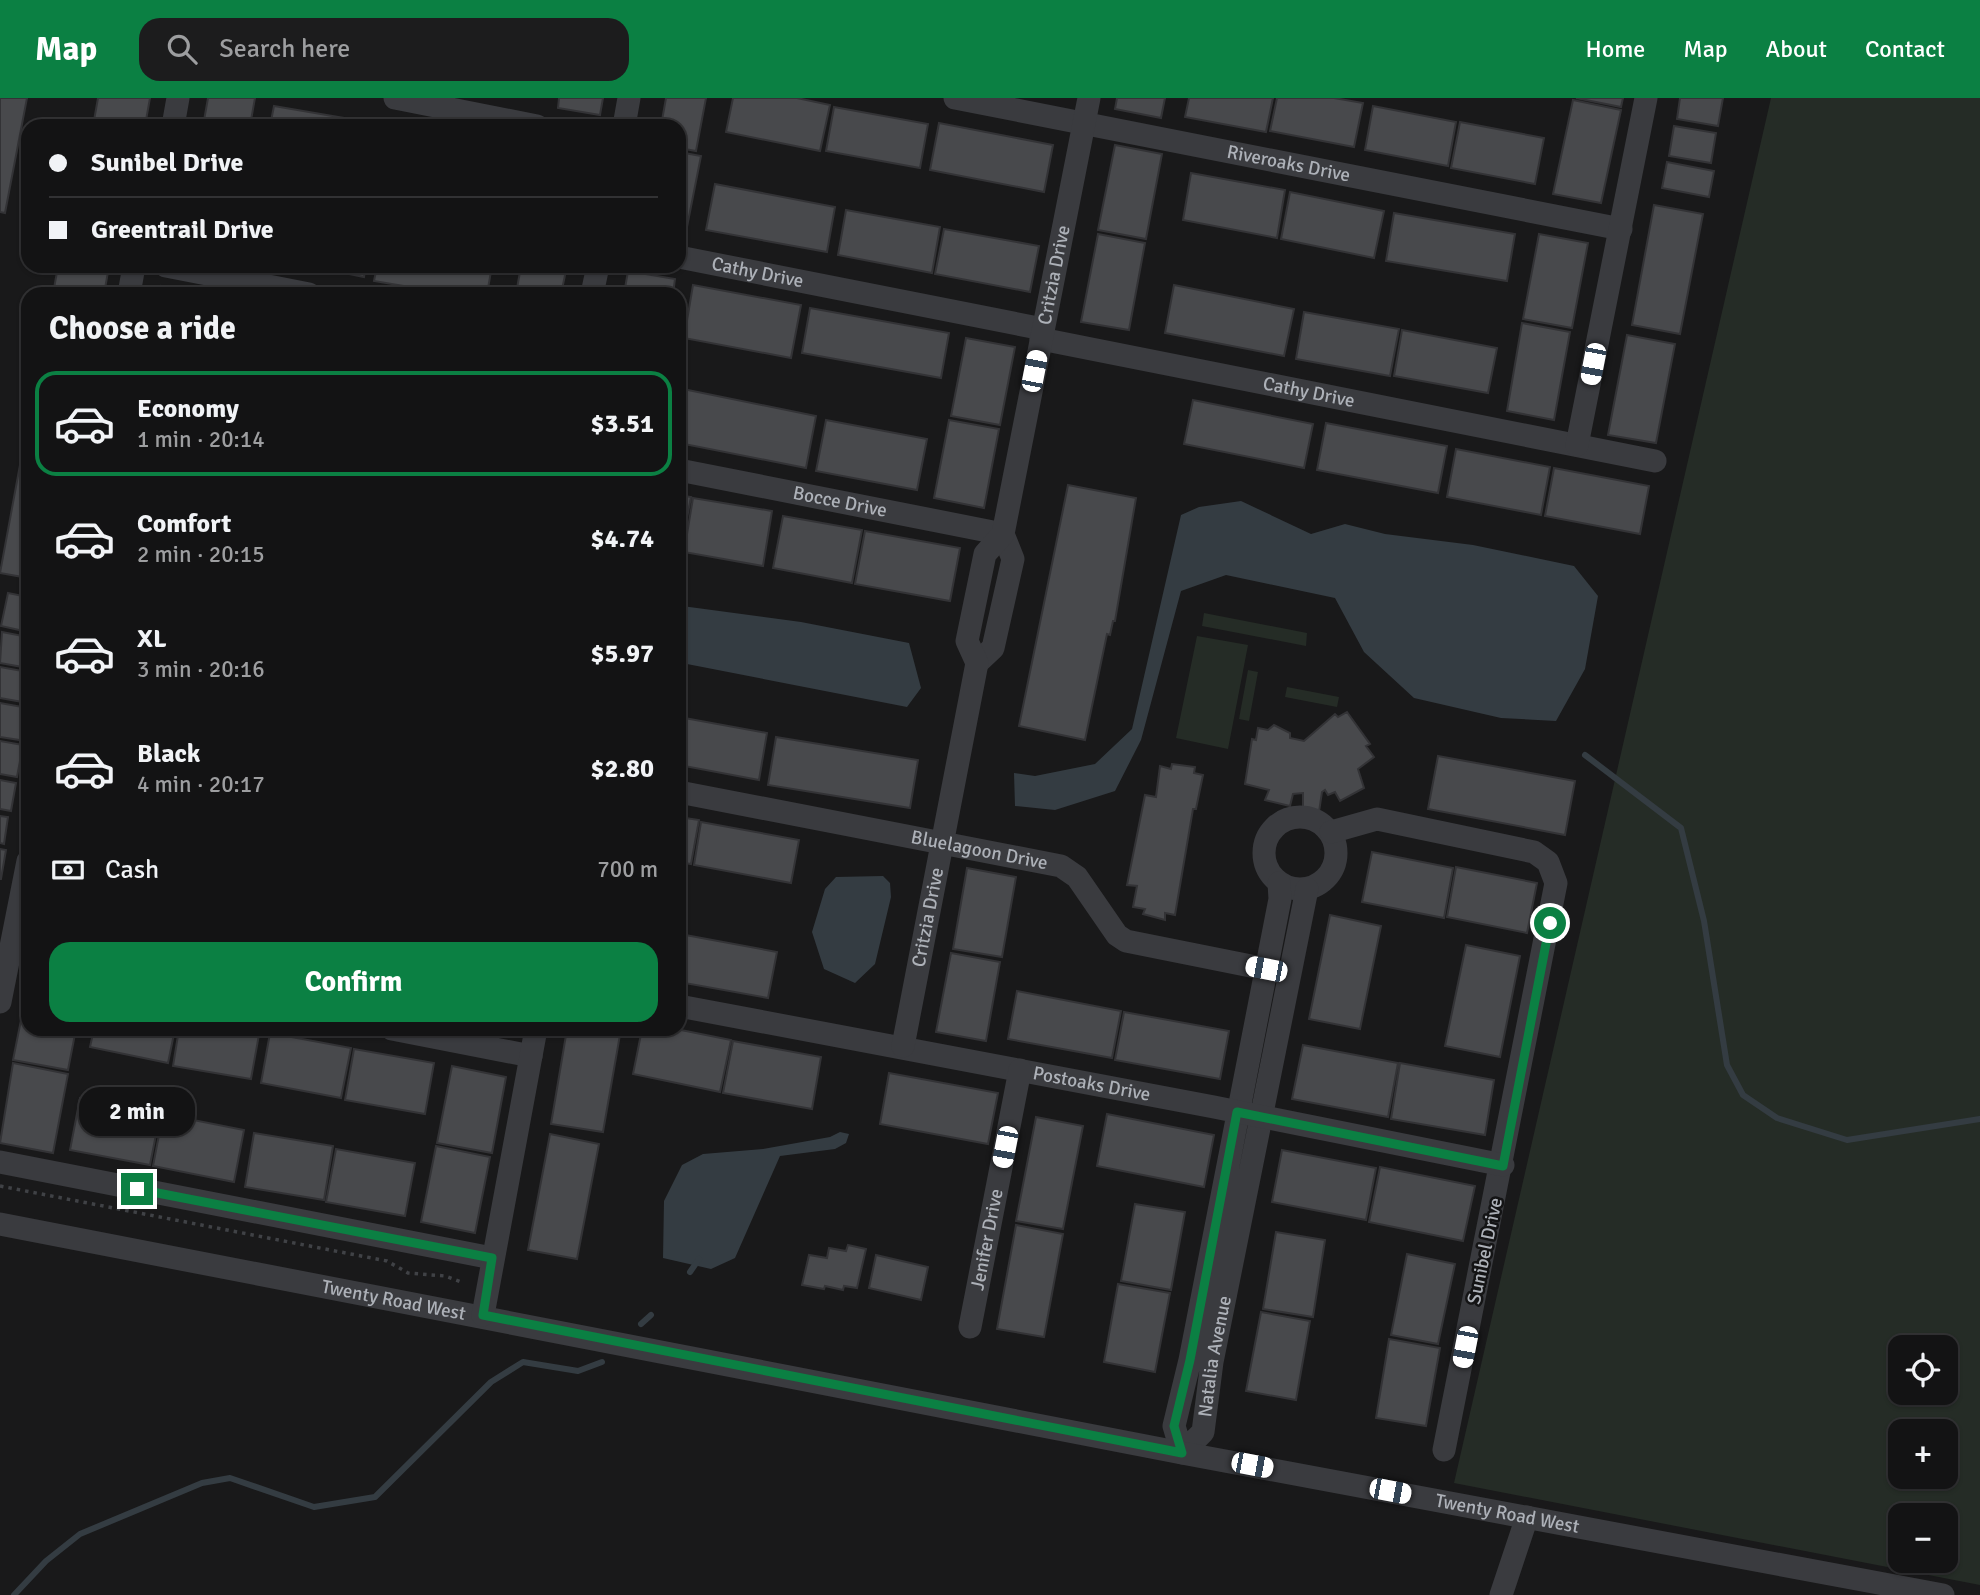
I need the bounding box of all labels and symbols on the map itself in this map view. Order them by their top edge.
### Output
street label: Riveroaks Drive [1225,140,1352,187]
street label: Critzia Drive [1033,223,1076,327]
street label: Cathy Drive [709,252,805,293]
car [1579,341,1608,387]
car [1020,348,1049,394]
street label: Cathy Drive [1261,371,1357,413]
street label: Bocce Drive [791,481,889,523]
street label: Bluelagoon Drive [909,825,1050,875]
street label: Critzia Drive [907,866,949,969]
route start [1534,907,1566,939]
car [1244,955,1289,983]
street label: Postoaks Drive [1031,1061,1152,1107]
callout: 2 min [79,1088,195,1136]
car [991,1124,1020,1170]
route end [121,1173,153,1205]
street label: Jenifer Drive [965,1187,1009,1292]
street label: Sunibel Drive [1462,1196,1508,1306]
street label: Twenty Road West [320,1275,468,1326]
street label: Natalia Avenue [1193,1294,1237,1418]
car [1451,1324,1480,1370]
car [1230,1451,1275,1479]
car [1368,1477,1413,1505]
street label: Twenty Road West [1433,1489,1582,1539]

